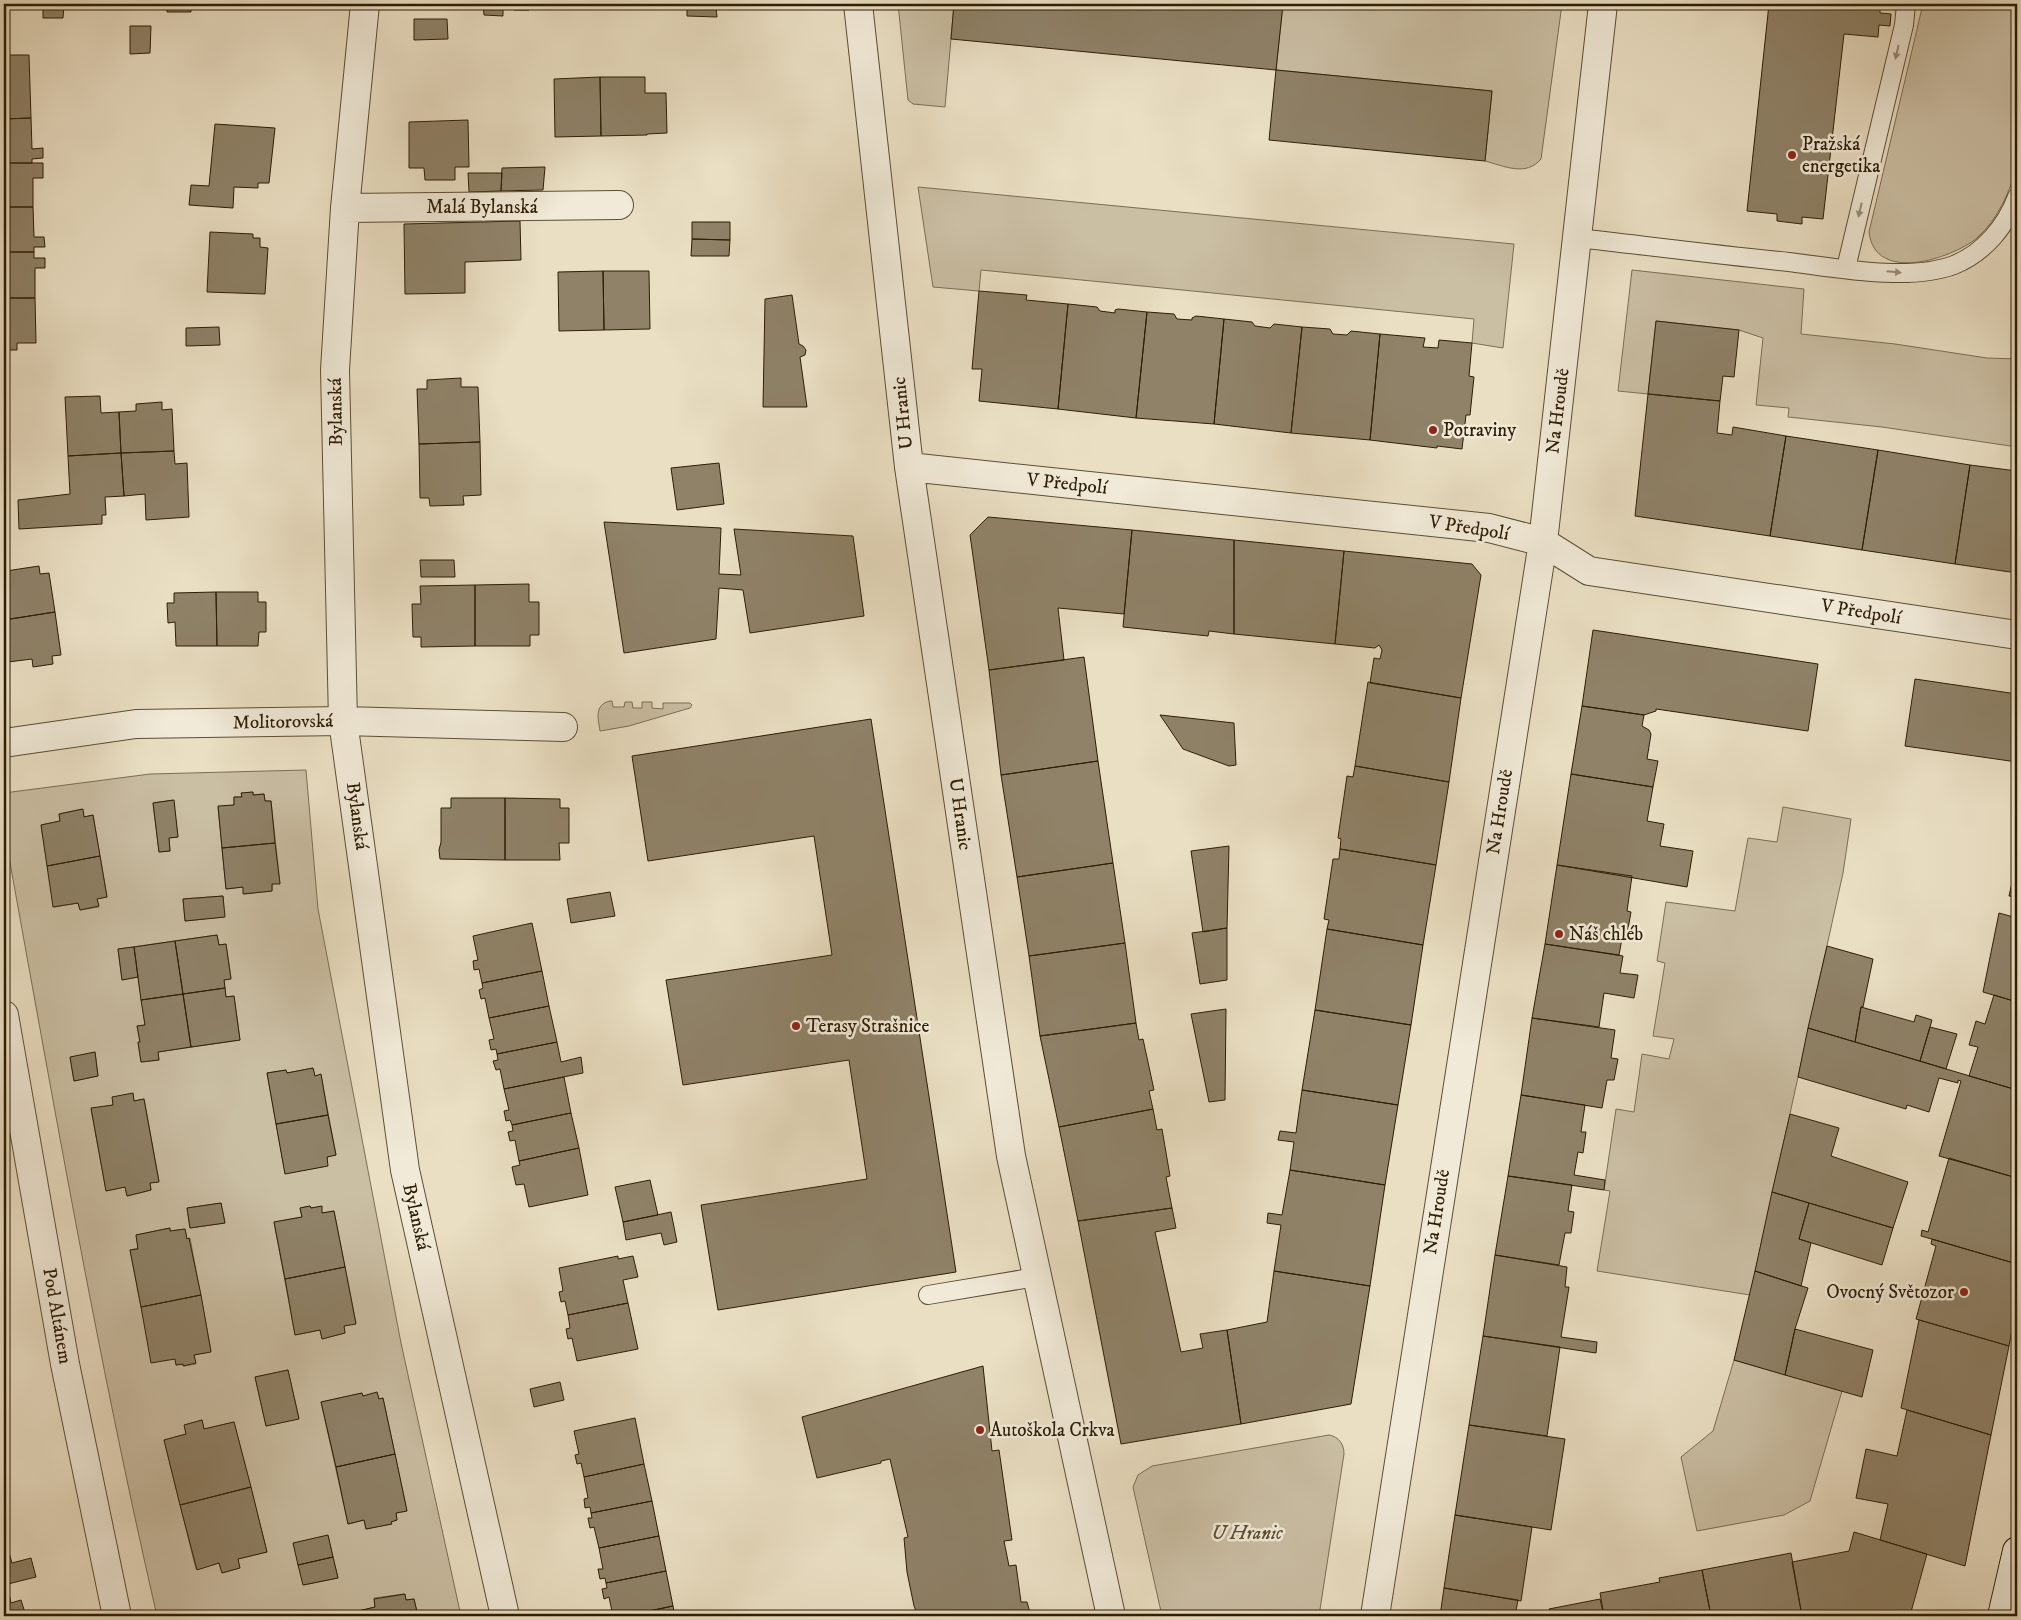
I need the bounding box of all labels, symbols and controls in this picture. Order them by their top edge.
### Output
one-way arrow [1893,44,1901,59]
place label: Pražská energetika [1802,133,1880,178]
marker: Pražská energetika [1786,149,1798,161]
street label: Malá Bylanská [426,196,538,219]
one-way arrow [1856,202,1864,217]
one-way arrow [1886,269,1902,277]
street label: Na Hroudě [1541,367,1575,455]
street label: U Hranic [888,376,918,450]
street label: Bylanská [324,378,348,446]
place label: Potraviny [1443,419,1517,442]
marker: Potraviny [1427,424,1439,436]
street label: V Předpolí [1025,468,1109,500]
street label: V Předpolí [1426,510,1512,546]
street label: V Předpolí [1818,594,1904,630]
street label: Molitorovská [233,710,333,734]
street label: Na Hroudě [1482,768,1518,856]
street label: U Hranic [944,776,976,852]
street label: Bylanská [341,781,373,851]
place label: Náš chléb [1569,923,1643,946]
marker: Náš chléb [1553,928,1565,940]
place label: Terasy Strašnice [806,1015,929,1038]
marker: Terasy Strašnice [790,1020,802,1032]
street label: Na Hroudě [1419,1168,1455,1256]
street label: Bylanská [397,1181,435,1253]
street label: Pod Altánem [37,1266,77,1366]
place label: Ovocný Světozor [1826,1281,1954,1304]
marker: Ovocný Světozor [1958,1286,1970,1298]
place label: Autoškola Crkva [990,1419,1115,1442]
marker: Autoškola Crkva [974,1424,986,1436]
park label: U Hranic [1211,1522,1284,1545]

